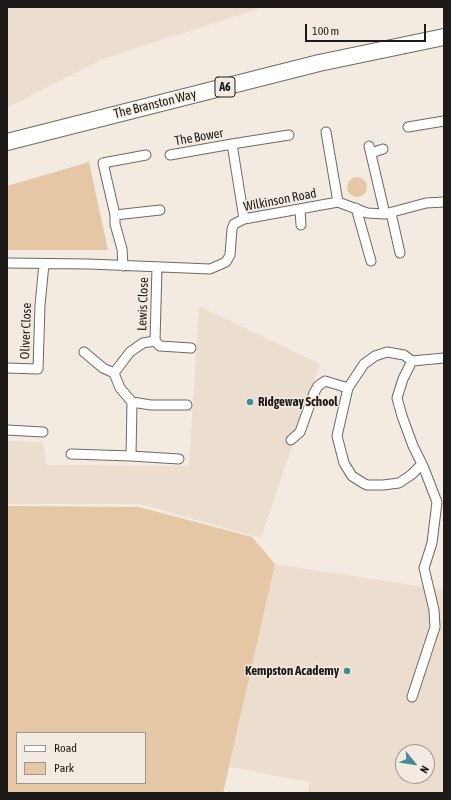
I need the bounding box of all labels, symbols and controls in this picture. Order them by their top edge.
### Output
scale bar [307,16,428,42]
text: 100 m [312,24,339,38]
road number: A6 [215,77,235,97]
street label: The Branston Way [112,86,198,122]
street label: The Bower [174,125,224,149]
street label: Wilkinson Road [242,185,318,215]
street label: Lewis Close [134,277,152,331]
street label: Oliver Close [17,302,35,360]
place label: Ridgeway School [258,394,338,410]
marker: Ridgeway School [245,397,255,407]
place label: Kempston Academy [245,663,339,679]
marker: Kempston Academy [342,666,352,676]
legend [16,732,146,784]
text: Road [54,741,77,755]
north arrow [395,744,435,784]
text: Park [54,761,74,775]
text: N [418,764,431,775]

